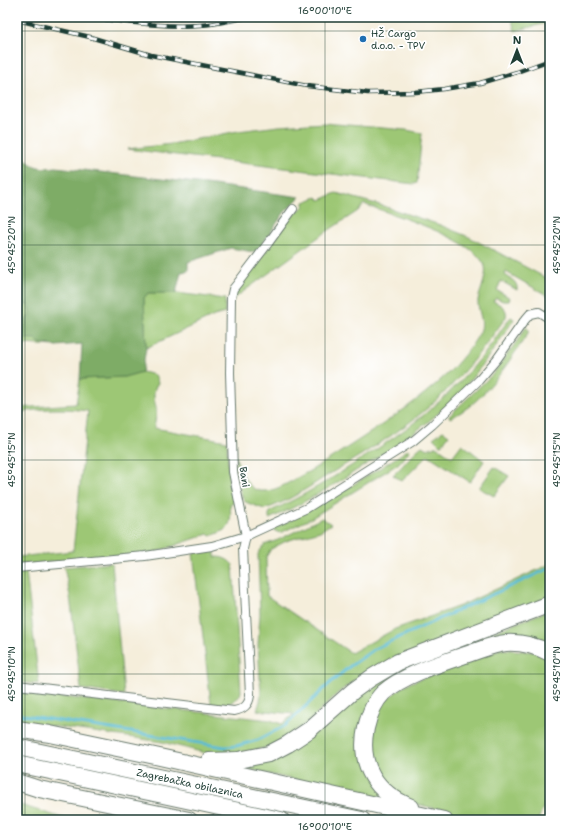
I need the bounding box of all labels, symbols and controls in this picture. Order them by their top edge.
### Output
text: 16°00'10"E [298,4,352,17]
place label: HŽ Cargo d.o.o. - TPV [371,27,425,52]
north arrow [497,30,537,70]
text: N [513,33,522,48]
marker: HŽ Cargo d.o.o. - TPV [358,34,368,44]
text: 45°45'20"N [5,216,18,274]
text: 45°45'20"N [550,216,563,274]
text: 45°45'15"N [5,432,18,488]
text: 45°45'15"N [550,432,563,488]
street label: Bani [236,466,253,489]
text: 45°45'10"N [5,646,18,702]
text: 45°45'10"N [550,646,563,702]
street label: Zagrebačka obilaznica [135,766,245,801]
text: 16°00'10"E [298,820,352,833]

